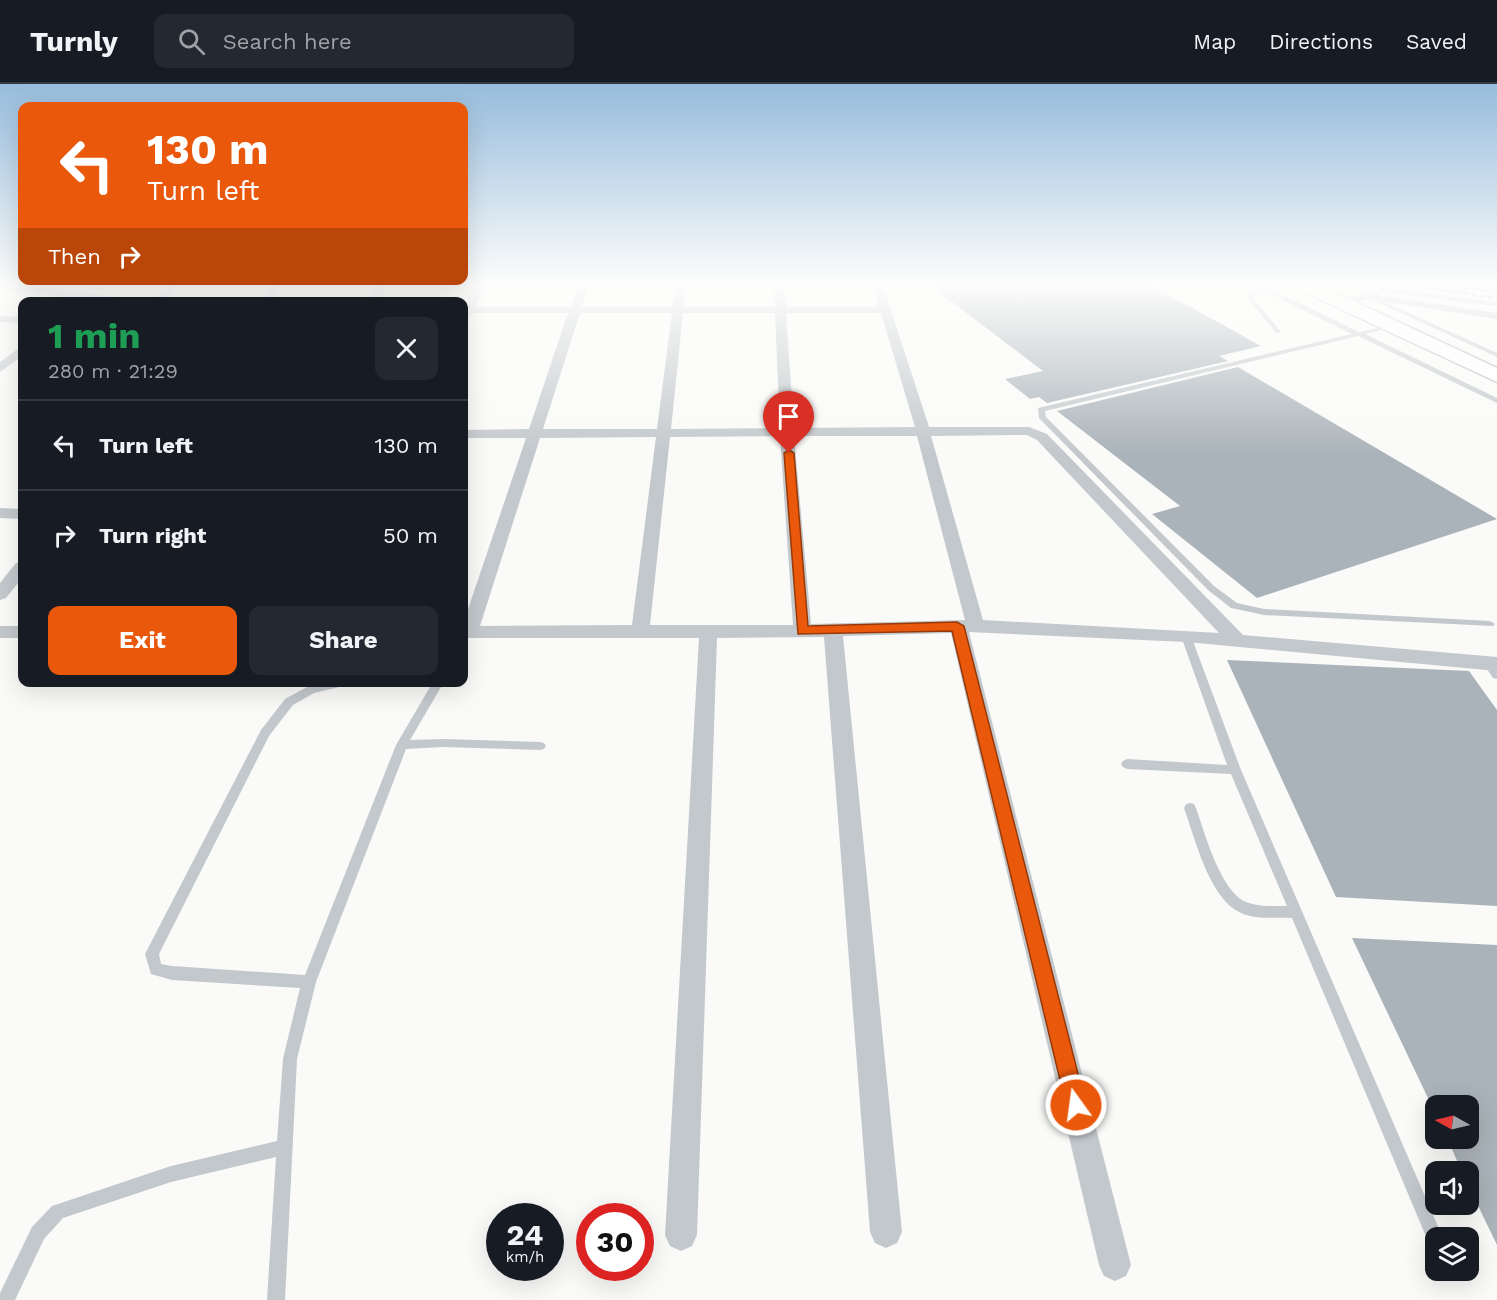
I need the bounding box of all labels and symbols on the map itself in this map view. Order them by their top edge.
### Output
pin [763,391,814,453]
position arrow [1044,1073,1108,1137]
north arrow [1425,1095,1479,1149]
speed limit sign: 30 [576,1203,654,1281]

